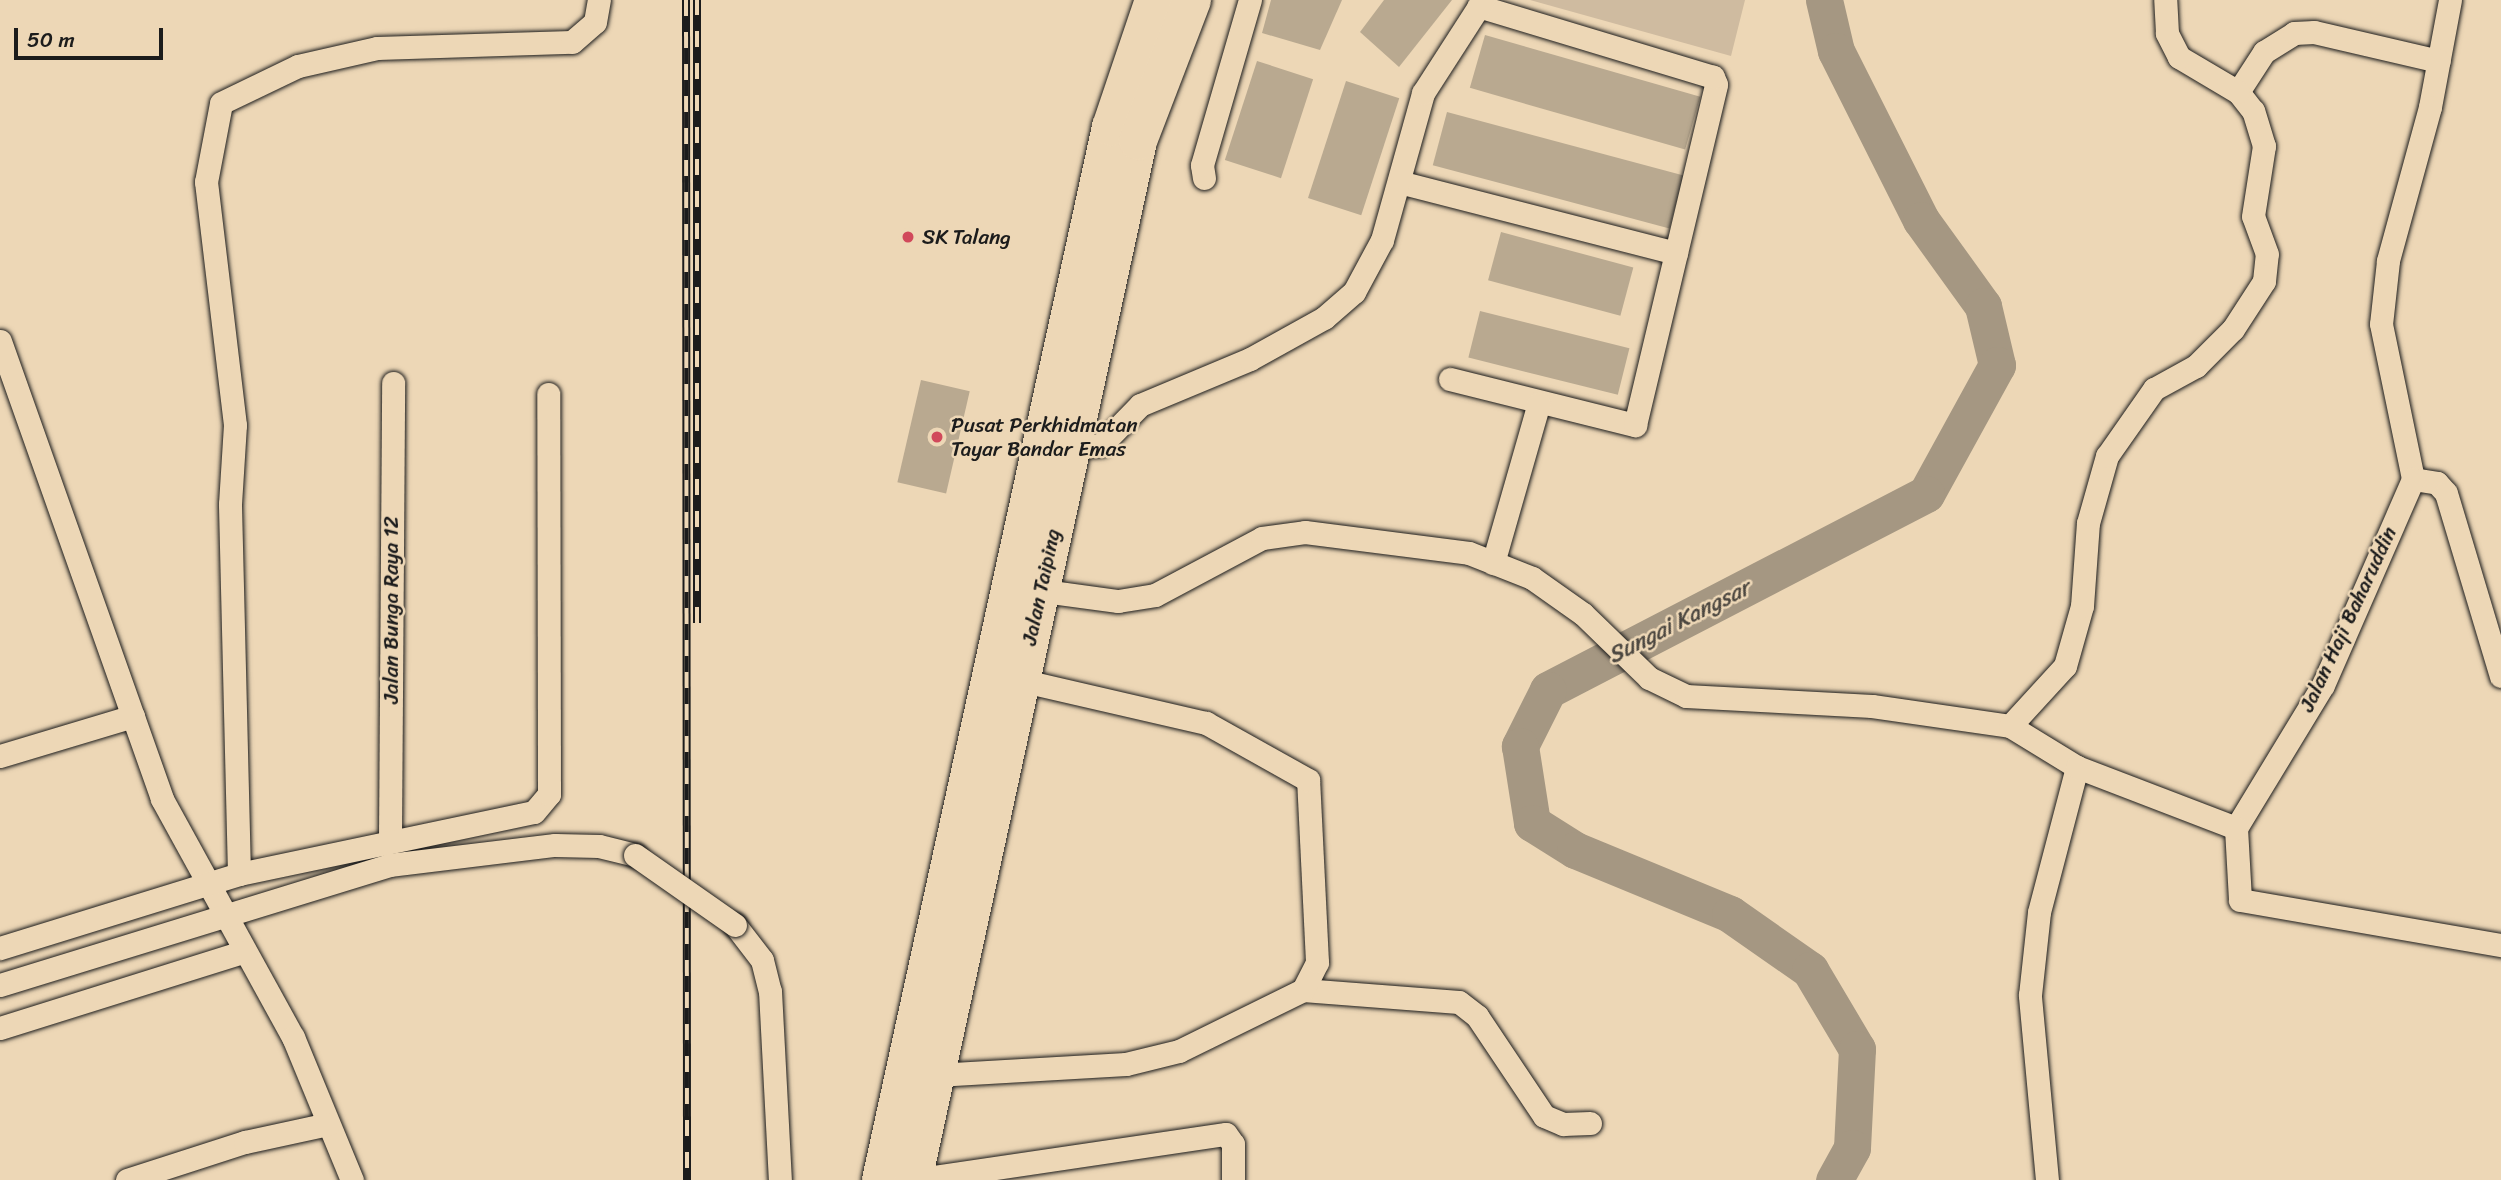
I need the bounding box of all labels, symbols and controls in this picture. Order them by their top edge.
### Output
scale bar [18,14,166,58]
text: 50 m [27,21,75,59]
place label: SK Talang [922,224,1012,250]
marker: SK Talang [900,229,916,245]
place label: Pusat Perkhidmatan Tayar Bandar Emas [951,412,1138,462]
marker: Pusat Perkhidmatan Tayar Bandar Emas [929,429,945,445]
street label: Jalan Bunga Raya 12 [378,516,404,704]
street label: Jalan Haji Baharuddin [2294,522,2402,716]
street label: Jalan Taiping [1016,526,1066,648]
water label: Sungai Kangsar [1604,575,1754,669]

